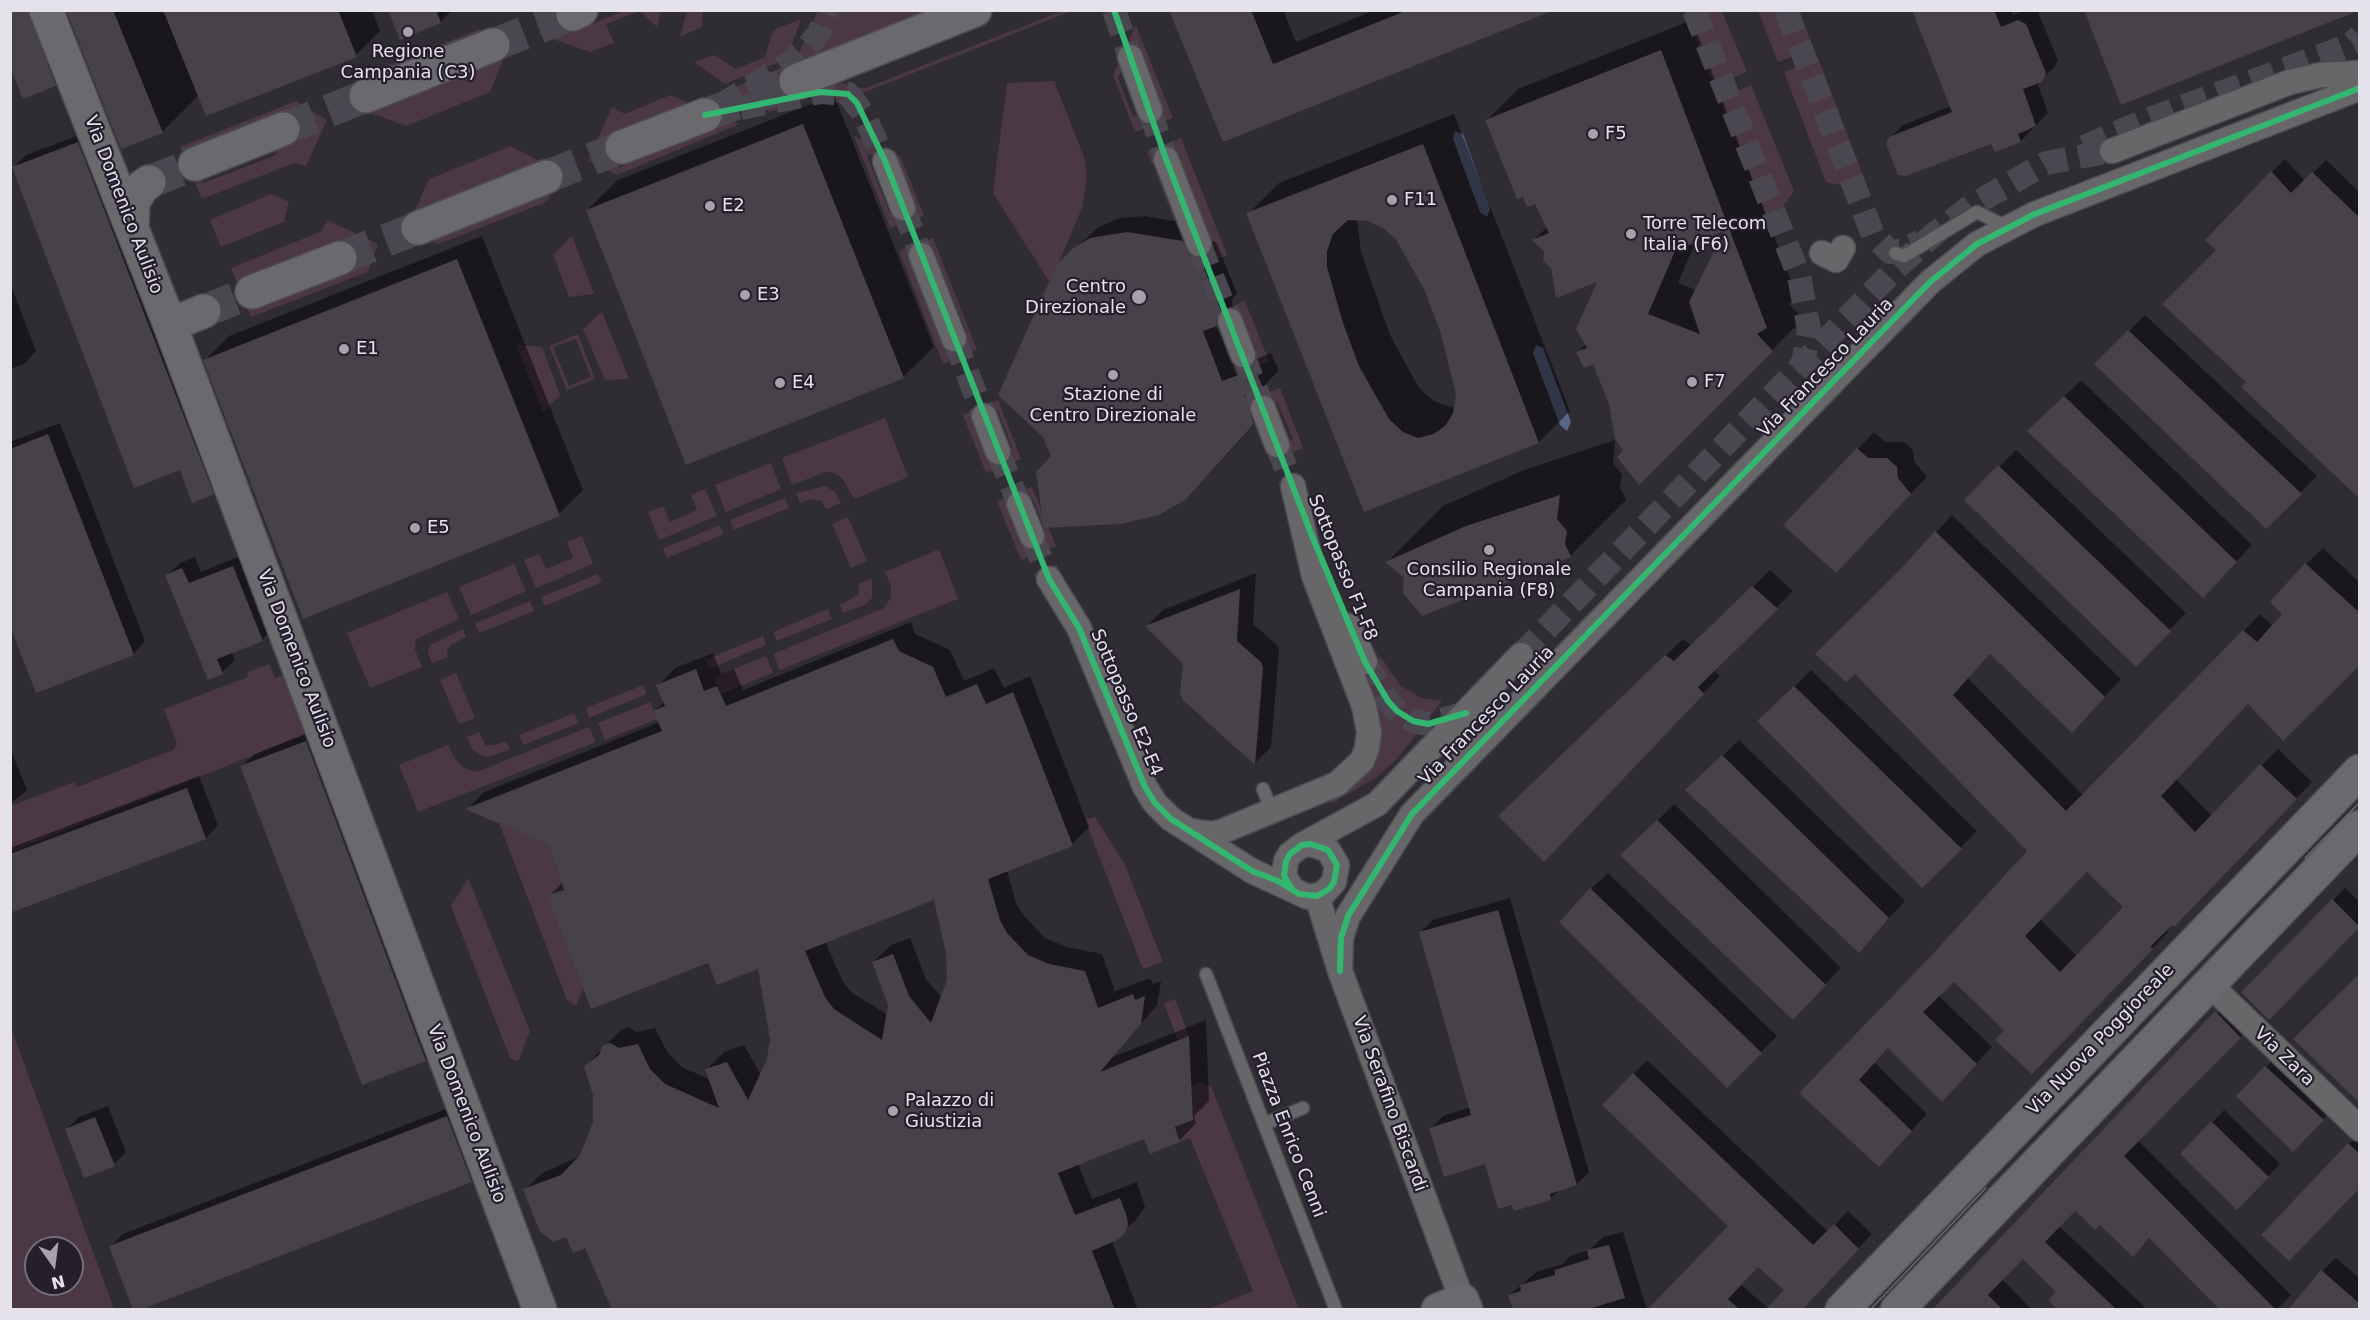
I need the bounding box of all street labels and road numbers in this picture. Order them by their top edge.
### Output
street label: Via Domenico Aulisio [79,113,167,297]
street label: Via Francesco Lauria [1754,294,1898,442]
street label: Sottopasso F1-F8 [1303,492,1381,644]
street label: Via Domenico Aulisio [252,567,340,751]
street label: Sottopasso E2-E4 [1085,626,1167,780]
street label: Via Francesco Lauria [1415,642,1559,790]
street label: Via Nuova Poggioreale [2023,960,2179,1120]
street label: Via Serafino Biscardi [1347,1013,1431,1195]
street label: Via Domenico Aulisio [422,1022,510,1206]
street label: Via Zara [2249,1023,2319,1091]
street label: Piazza Enrico Cenni [1246,1049,1330,1221]

